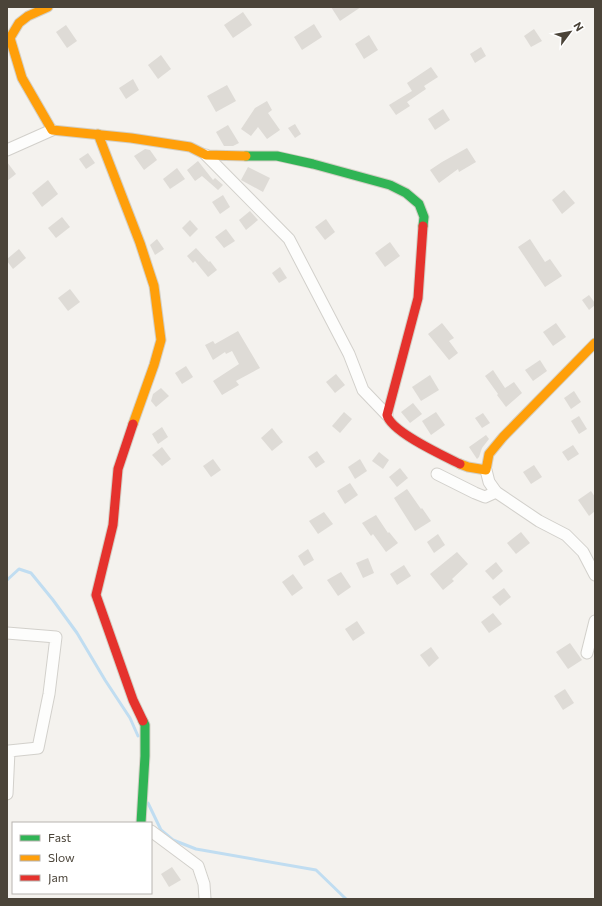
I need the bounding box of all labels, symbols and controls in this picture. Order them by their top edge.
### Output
north arrow [550,12,590,52]
text: N [571,19,587,33]
legend [12,822,152,894]
text: Fast [48,830,71,844]
text: Slow [48,850,75,864]
text: Jam [48,870,68,885]

